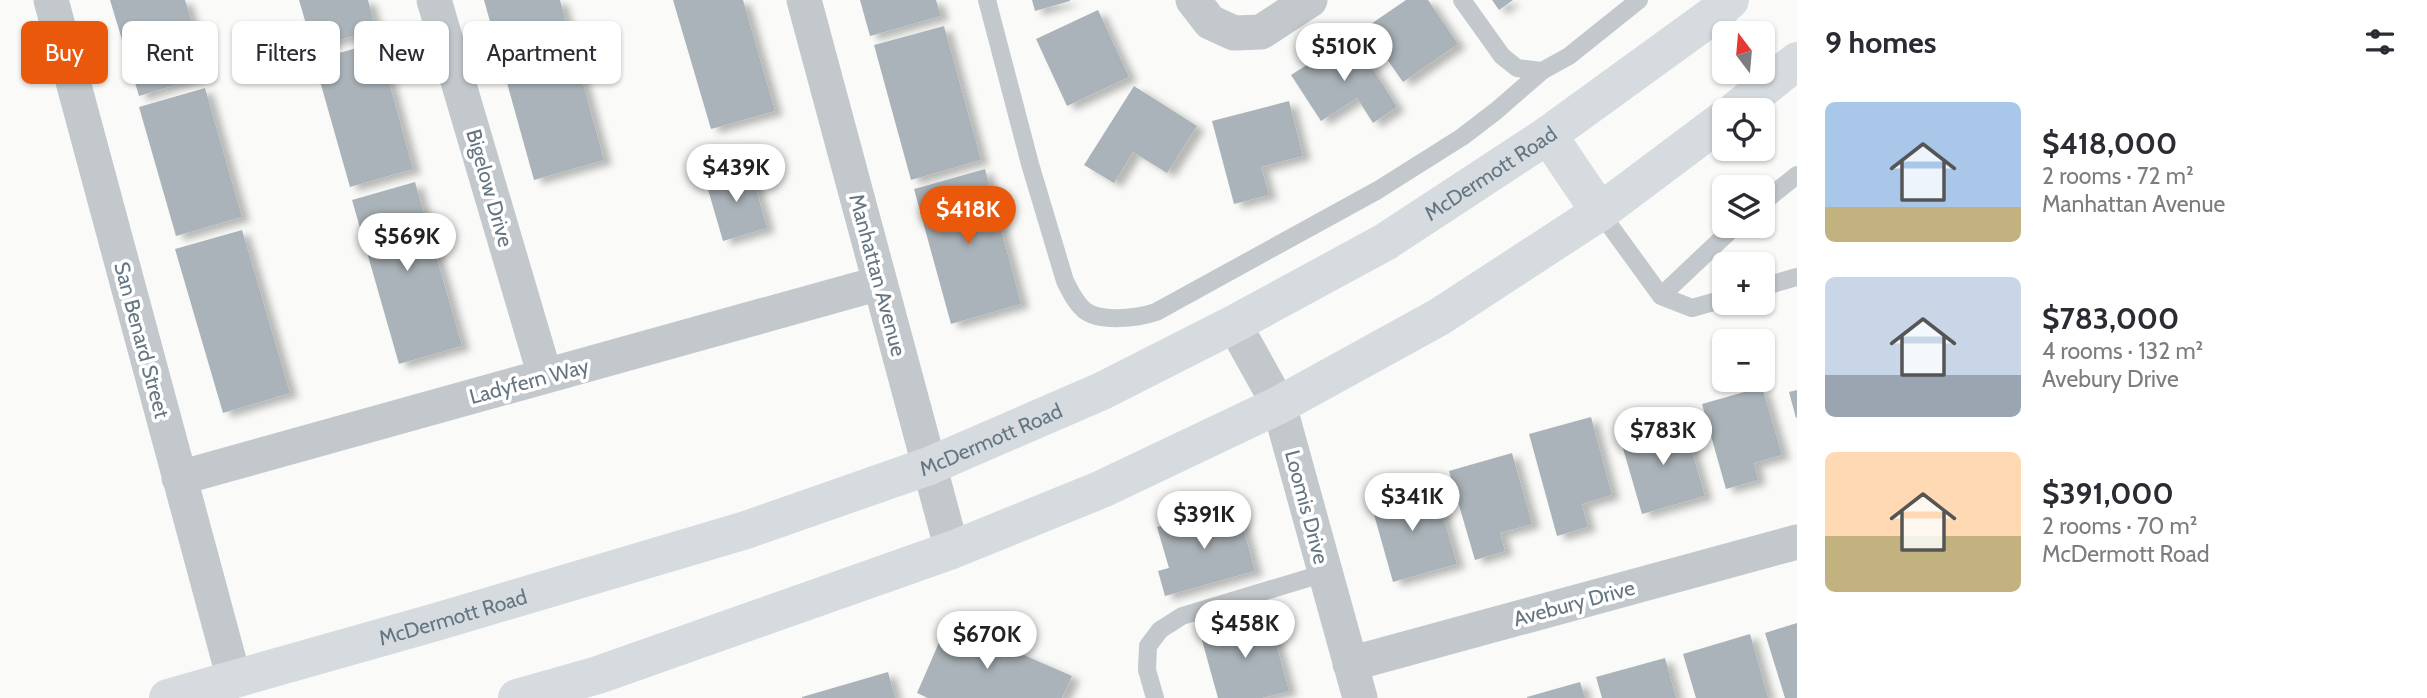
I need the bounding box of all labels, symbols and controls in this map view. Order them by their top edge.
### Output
chip: Buy [21,21,108,84]
chip: Rent [122,21,218,84]
chip: Filters [232,21,340,84]
chip: New [354,21,449,84]
chip: Apartment [463,21,621,84]
north arrow [1712,21,1774,84]
map controls [1712,21,1775,392]
icon: filters [2361,23,2399,61]
pin: $510K [1295,24,1393,83]
text: 9 homes [1825,24,1936,61]
text: $510K [1312,32,1376,60]
button: locate [1712,98,1775,161]
street label: McDermott Road [1419,121,1561,225]
text: $418,000 [2042,125,2177,162]
street label: Bigelow Drive [461,126,519,250]
icon: home [1881,130,1965,214]
pin: $439K [687,144,785,204]
text: $439K [702,153,770,181]
text: 2 rooms · 72 m² [2042,162,2194,190]
button: layers [1712,175,1775,238]
pin: $418K [919,187,1017,246]
text: Manhattan Avenue [2042,190,2225,218]
street label: Manhattan Avenue [844,191,912,359]
text: $418K [936,195,1000,223]
pin: $569K [358,214,456,273]
text: $569K [374,222,440,250]
button: + [1712,252,1775,315]
street label: San Benard Street [109,259,175,421]
text: $783,000 [2042,300,2179,337]
icon: home [1881,305,1965,389]
button: − [1712,329,1775,392]
text: 4 rooms · 132 m² [2042,337,2203,365]
street label: Ladyfern Way [466,353,592,409]
text: Avebury Drive [2042,365,2179,393]
street label: McDermott Road [916,397,1066,481]
pin: $783K [1614,407,1712,467]
text: $783K [1630,416,1696,444]
street label: Loomis Drive [1280,447,1334,567]
pin: $341K [1363,474,1461,533]
text: $391,000 [2042,475,2174,512]
icon: home [1881,480,1965,564]
text: $341K [1381,482,1443,510]
pin: $391K [1155,491,1253,551]
text: $391K [1173,500,1235,528]
text: 2 rooms · 70 m² [2042,512,2197,540]
text: McDermott Road [2042,540,2209,568]
street label: Avebury Drive [1510,575,1638,631]
street label: McDermott Road [376,583,530,650]
pin: $458K [1196,600,1294,660]
text: $458K [1211,609,1279,637]
pin: $670K [938,612,1036,671]
text: $670K [953,620,1021,648]

